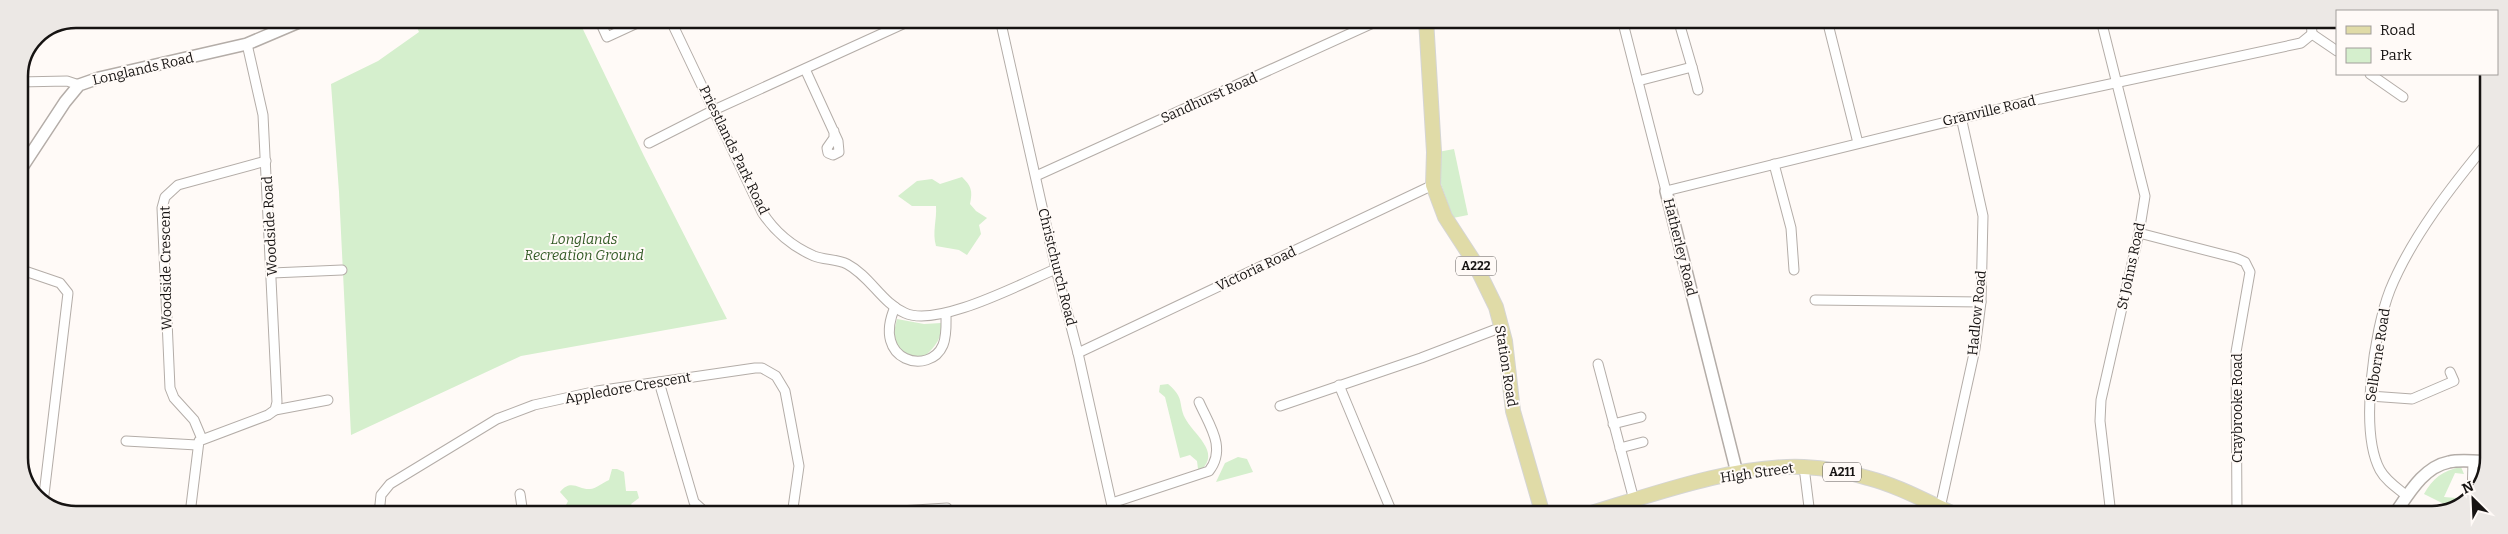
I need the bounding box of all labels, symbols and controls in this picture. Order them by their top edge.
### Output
legend [2336,10,2498,75]
text: Road [2380,21,2415,39]
text: Park [2380,46,2412,64]
street label: Longlands Road [91,49,195,89]
street label: Sandhurst Road [1158,69,1260,127]
street label: Priestlands Park Road [695,83,773,217]
street label: Granville Road [1941,92,2037,130]
street label: Woodside Road [259,175,281,277]
street label: Hatherley Road [1660,196,1700,298]
street label: Woodside Crescent [156,206,176,330]
street label: Christchurch Road [1034,206,1080,328]
street label: St Johns Road [2113,221,2149,311]
park label: Longlands Recreation Ground [524,231,644,264]
street label: Victoria Road [1213,243,1299,295]
road number: A222 [1456,256,1496,276]
street label: Hadlow Road [1964,270,1990,356]
street label: Selborne Road [2362,307,2394,403]
street label: Station Road [1491,324,1521,408]
street label: Craybrooke Road [2229,353,2246,463]
street label: Appledore Crescent [563,369,693,407]
street label: High Street [1719,459,1795,487]
road number: A211 [1823,462,1861,482]
north arrow [2448,474,2498,524]
text: N [2460,478,2476,498]

